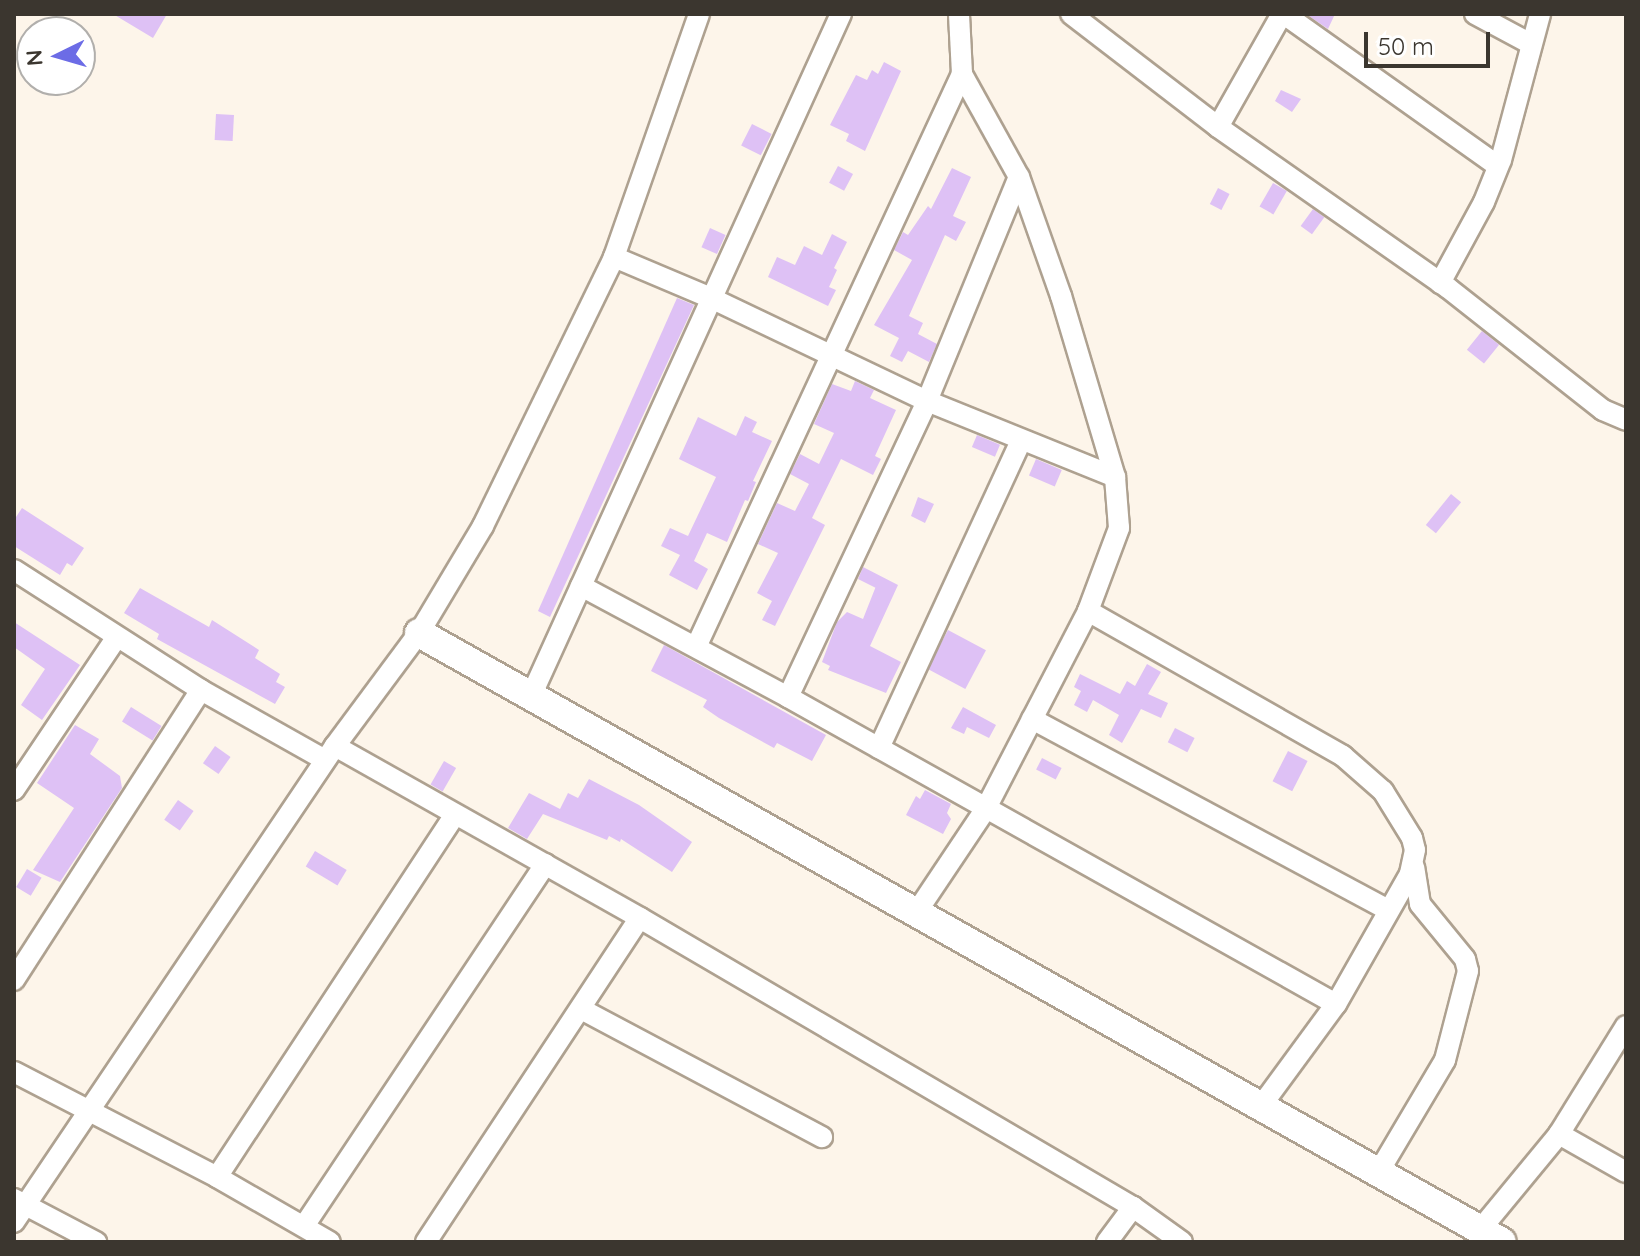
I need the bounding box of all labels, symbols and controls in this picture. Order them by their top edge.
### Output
north arrow [16,16,96,96]
scale bar [1368,16,1494,66]
text: 50 m [1378,31,1434,61]
text: N [19,49,49,67]

